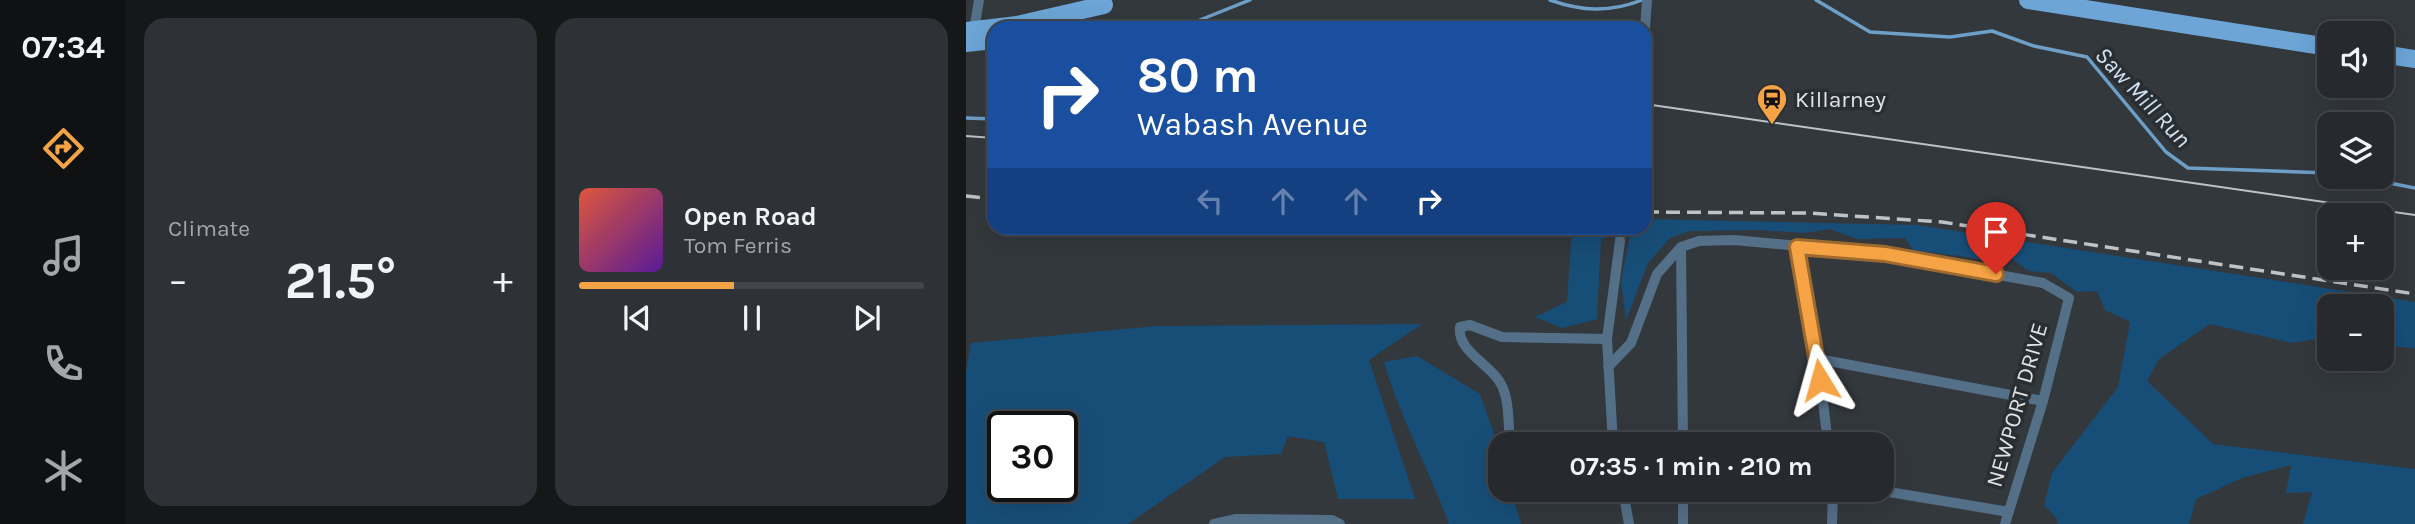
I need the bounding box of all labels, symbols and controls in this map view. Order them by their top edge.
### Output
map controls [2317,21,2394,371]
button: sound [2317,21,2394,98]
text: 07:34 [21,29,105,66]
water label: Saw Mill Run [2089,41,2197,153]
text: 80 m [1137,47,1259,104]
icon: right [1022,49,1113,140]
station icon: Killarney [1755,82,1789,126]
place label: Killarney [1795,86,1886,113]
text: Wabash Avenue [1137,106,1368,143]
button: layers [2317,112,2394,189]
icon: directions [39,124,88,173]
icon: left [1191,182,1229,220]
icon: ahead [1264,182,1302,220]
icon: ahead [1337,182,1375,220]
icon: right [1410,182,1448,220]
text: Open Road [684,201,817,232]
pin [1966,202,2026,274]
button: + [2317,203,2394,280]
icon: arrive [1977,213,2015,251]
text: Climate [168,215,250,242]
icon: music [39,231,88,280]
text: Tom Ferris [684,232,792,259]
text: 21.5° [285,250,396,311]
text: − [168,258,188,303]
text: + [493,258,513,303]
button: − [2317,294,2394,371]
icon: previous [618,299,656,337]
icon: pause [733,299,771,337]
icon: next [848,299,886,337]
street label: NEWPORT DRIVE [1981,320,2053,490]
icon: phone [39,339,88,388]
position arrow [1783,343,1857,417]
speed limit sign: 30 [987,411,1078,502]
icon: climate [39,446,88,495]
text: 07:35 · 1 min · 210 m [1569,451,1813,482]

